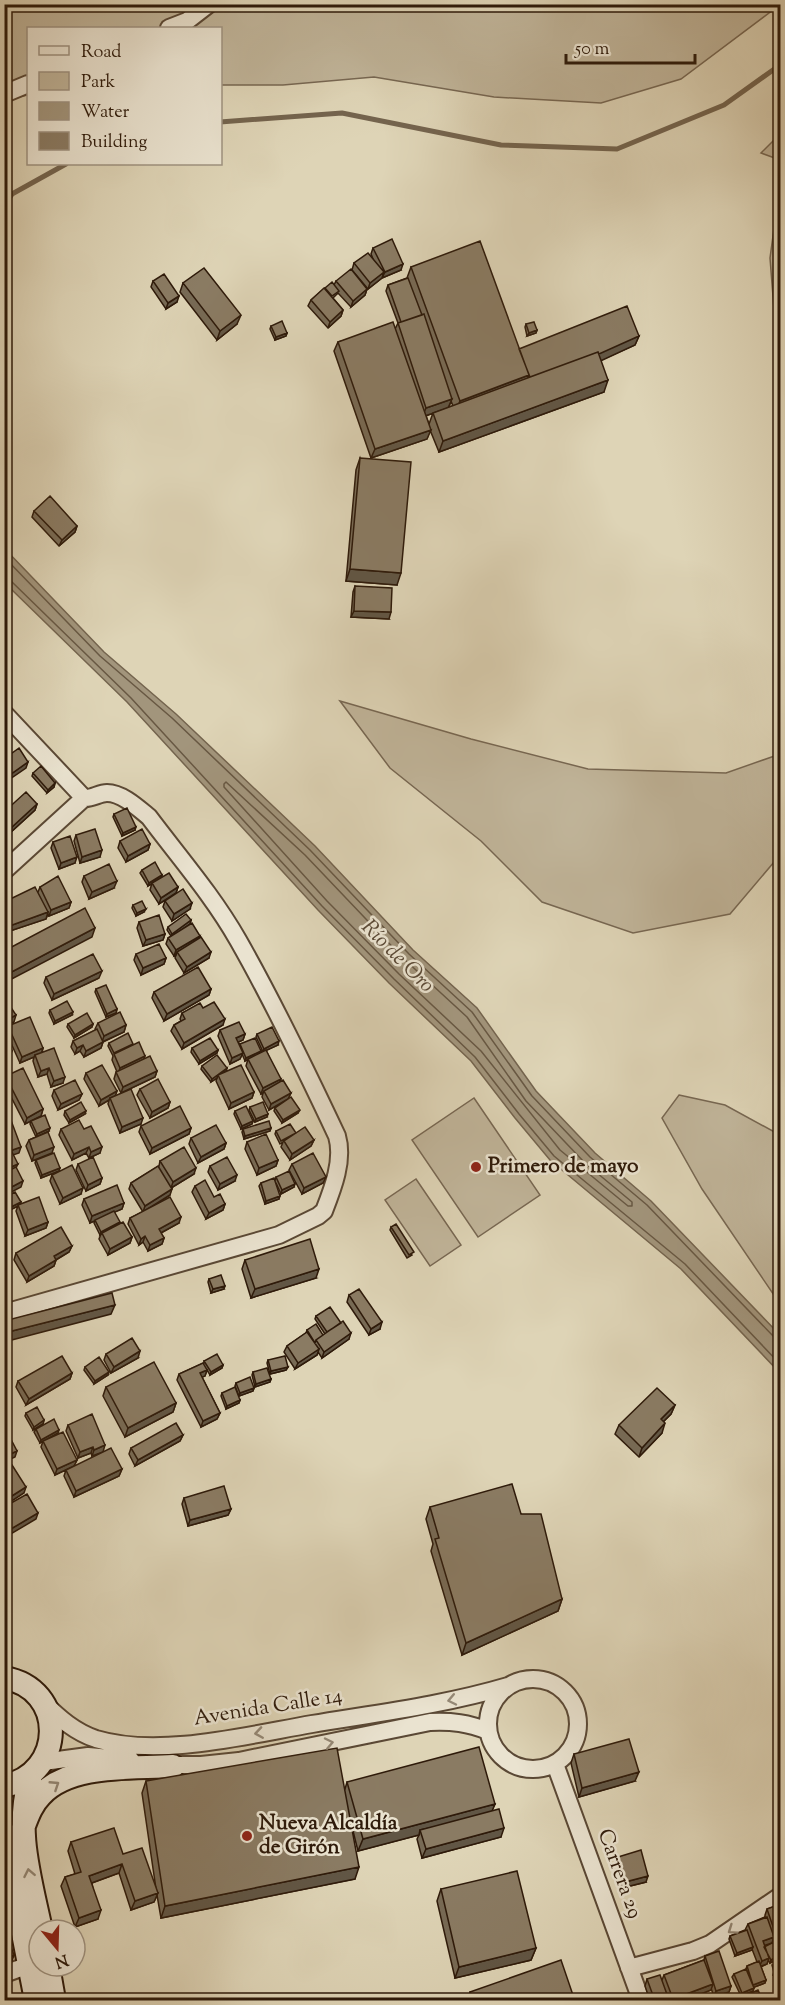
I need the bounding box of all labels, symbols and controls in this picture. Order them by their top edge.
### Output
legend [27,27,222,165]
scale bar [566,27,695,65]
text: 50 m [574,37,610,63]
text: Road [81,40,121,66]
text: Park [81,70,116,96]
text: Water [81,100,130,126]
text: Building [81,130,147,156]
water label: Río de Oro [353,913,441,1001]
place label: Primero de mayo [488,1152,639,1182]
marker: Primero de mayo [469,1160,483,1174]
street label: Avenida Calle 14 [191,1681,345,1735]
one-way arrow [447,1693,457,1706]
one-way arrow [255,1726,265,1739]
one-way arrow [324,1737,334,1750]
one-way arrow [48,1781,59,1792]
place label: Nueva Alcaldía de Girón [259,1809,398,1863]
street label: Carrera 29 [589,1825,649,1923]
marker: Nueva Alcaldía de Girón [240,1829,254,1843]
one-way arrow [23,1868,36,1878]
north arrow [27,1918,87,1978]
one-way arrow [728,1923,739,1934]
text: N [51,1947,71,1973]

